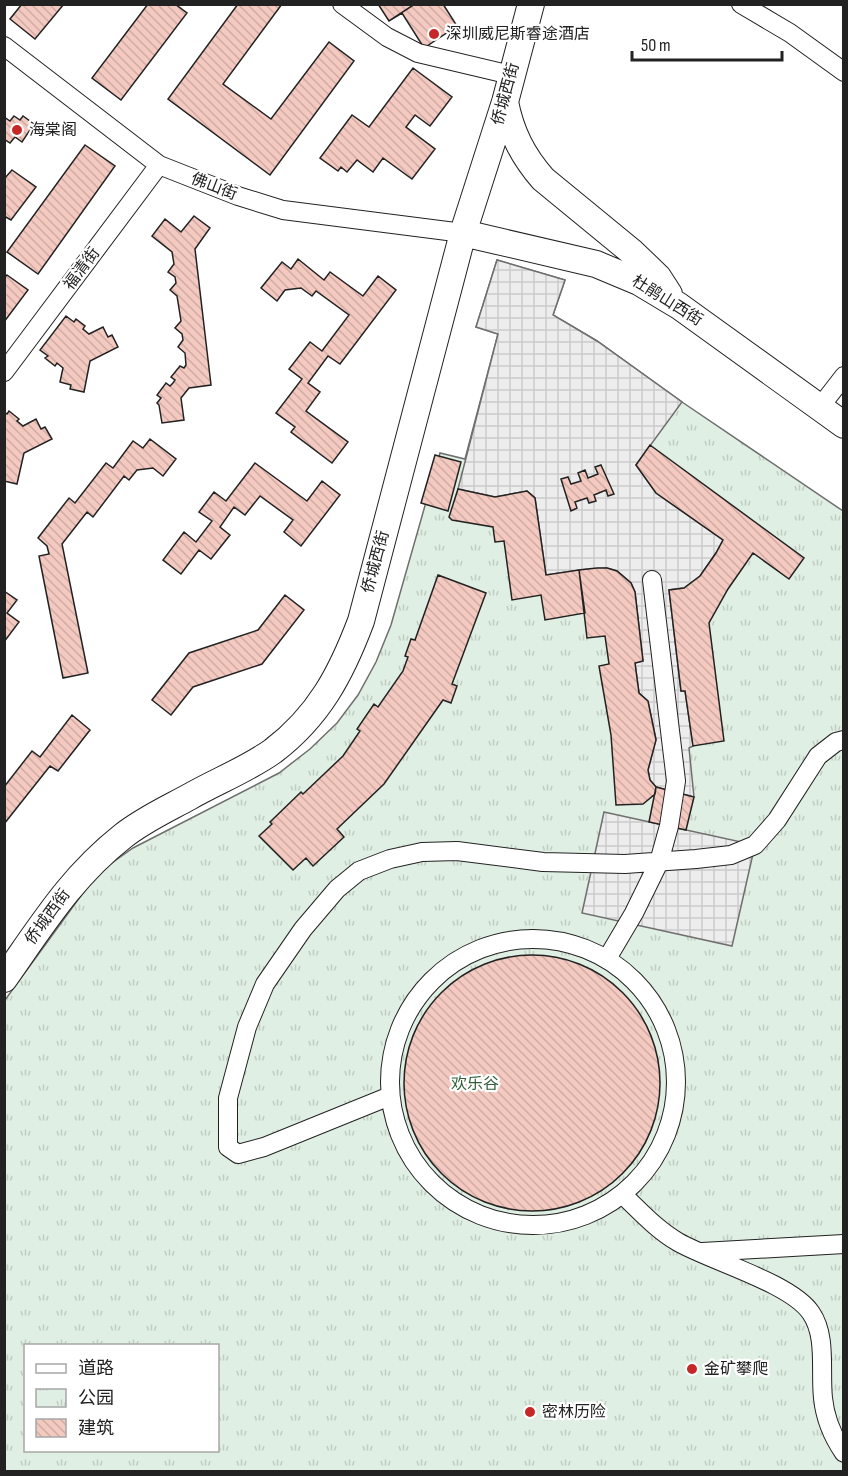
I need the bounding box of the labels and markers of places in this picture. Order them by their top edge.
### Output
place label: 深圳威尼斯睿途酒店 [446,25,590,44]
marker: 深圳威尼斯睿途酒店 [427,27,441,41]
place label: 海棠阁 [29,121,77,140]
marker: 海棠阁 [10,123,24,137]
place label: 金矿攀爬 [704,1360,768,1379]
marker: 金矿攀爬 [685,1362,699,1376]
place label: 密林历险 [542,1403,606,1422]
marker: 密林历险 [523,1405,537,1419]

